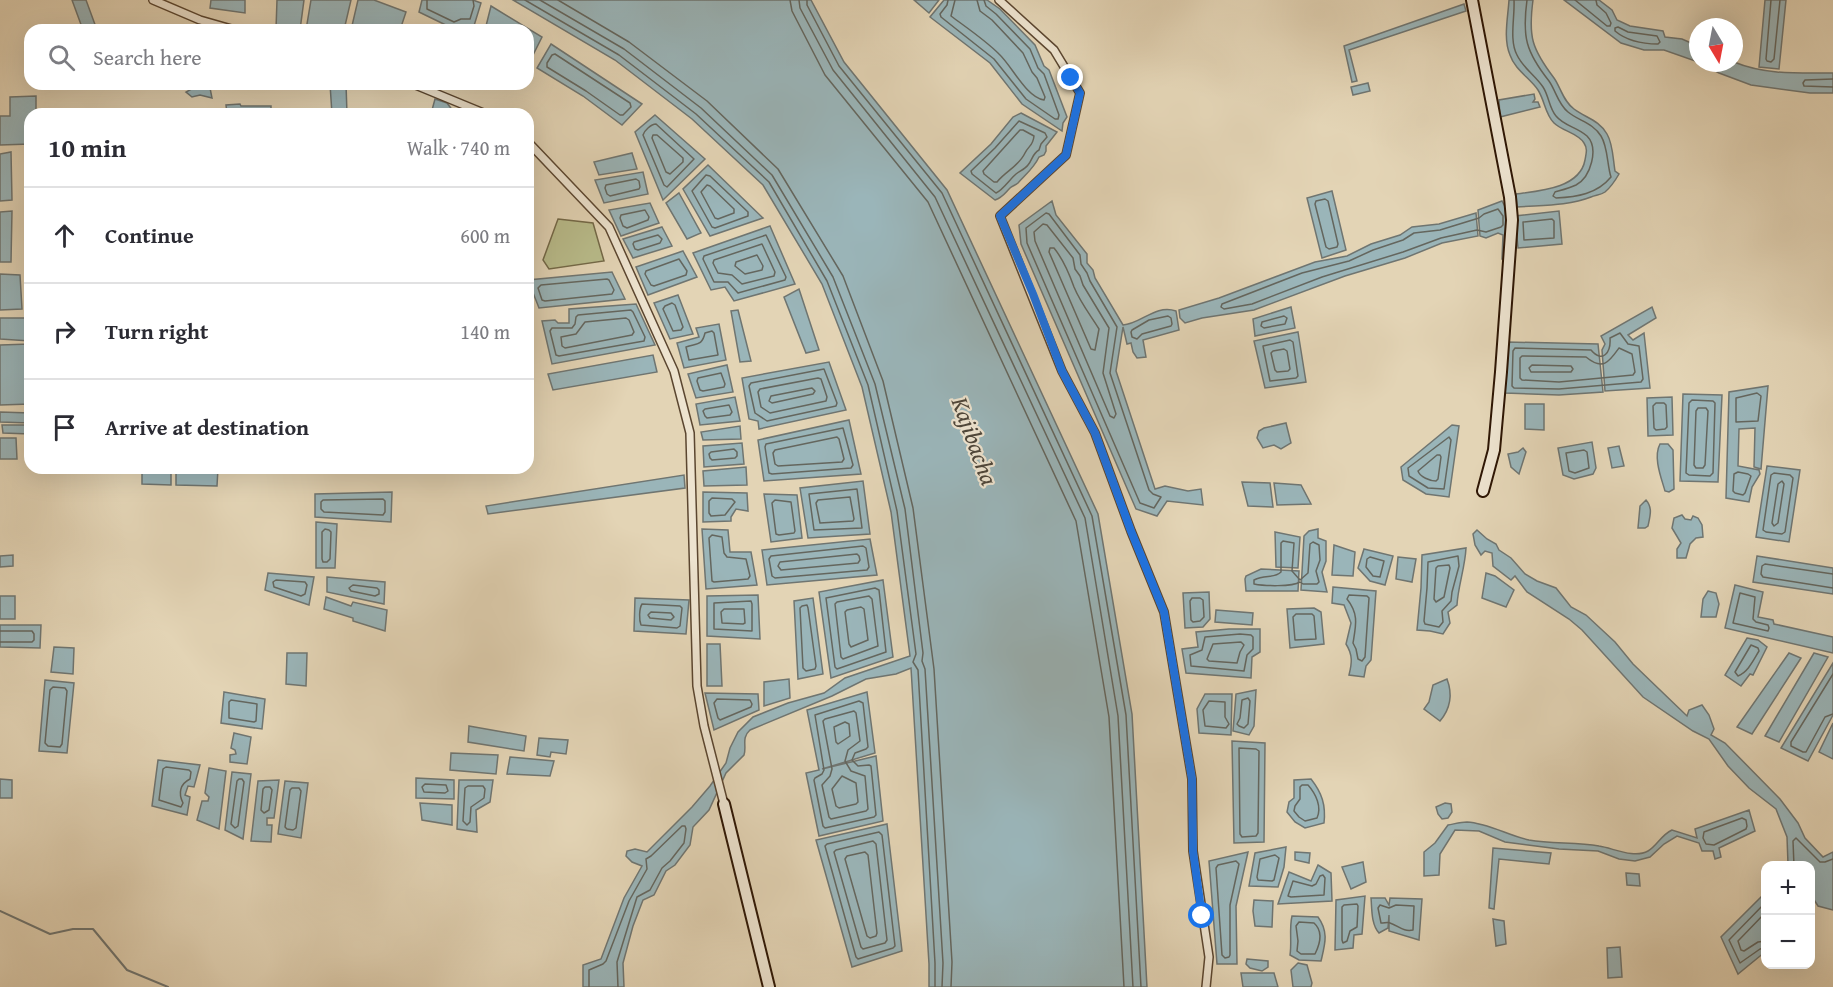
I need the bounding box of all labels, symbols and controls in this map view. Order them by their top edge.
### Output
north arrow [1689,18,1743,72]
search box [24,24,534,90]
icon: search [45,41,78,74]
text: Search here [93,41,202,73]
route end [1057,64,1083,90]
text: 10 min [48,128,126,167]
text: Walk · 740 m [407,133,510,162]
icon: ahead [48,219,81,252]
text: Continue [105,219,194,251]
text: 600 m [460,221,510,250]
icon: right [48,315,81,348]
text: Turn right [105,315,208,347]
text: 140 m [460,317,510,346]
water label: Kajibacha [943,391,1007,490]
icon: arrive [48,411,81,444]
text: Arrive at destination [105,411,309,443]
map controls [1761,861,1815,969]
button: + [1761,861,1815,915]
route start [1188,902,1214,928]
button: − [1761,915,1815,969]

